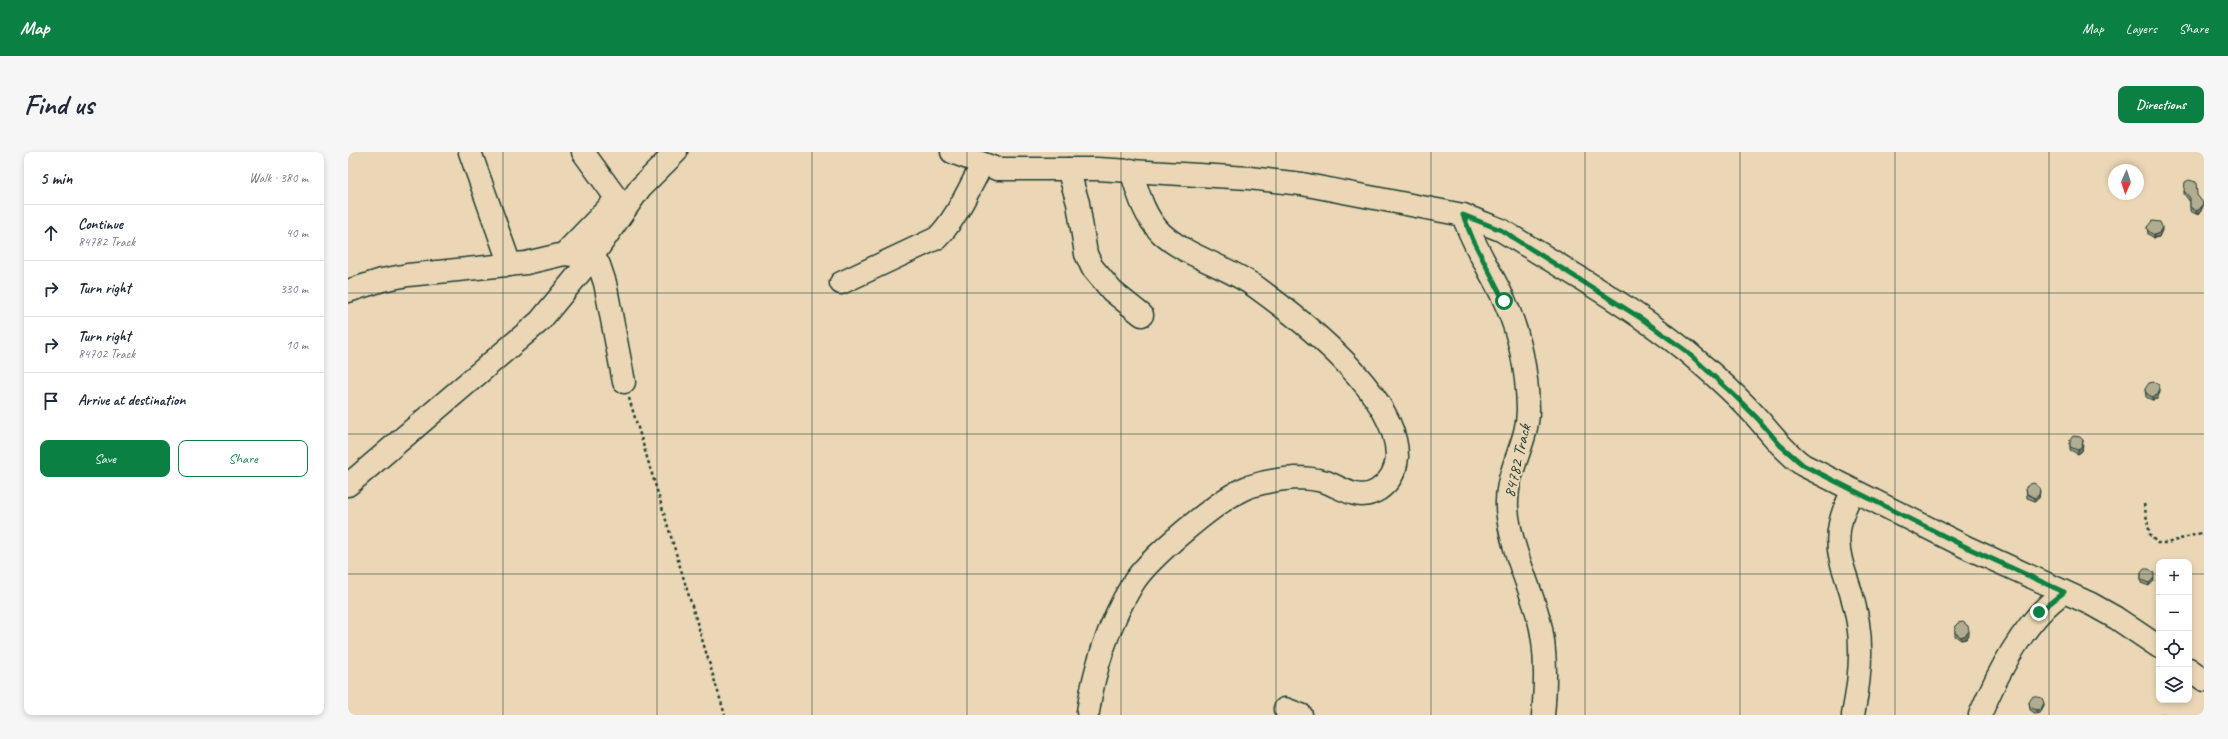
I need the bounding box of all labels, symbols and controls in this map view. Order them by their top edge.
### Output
text: Map [20,16,50,40]
text: Map [2082,20,2104,37]
text: Layers [2126,20,2157,37]
text: Share [2179,20,2208,37]
button: Directions [2118,86,2204,123]
text: Find us [24,87,94,122]
north arrow [2108,164,2144,200]
text: 5 min [40,168,72,189]
text: Walk · 380 m [249,170,308,186]
text: Continue [78,215,123,234]
icon: ahead [40,222,62,244]
text: 40 m [286,225,308,241]
text: 84782 Track [78,234,135,250]
icon: right [40,278,62,300]
text: Turn right [78,279,131,298]
text: 330 m [280,281,308,297]
route start [1495,292,1513,310]
text: Turn right [78,327,131,346]
icon: right [40,334,62,356]
text: 10 m [286,337,308,353]
text: 84702 Track [78,346,135,362]
icon: arrive [40,390,62,412]
text: Arrive at destination [78,391,185,410]
street label: 84782 Track [1498,421,1536,500]
button: Save [40,440,170,477]
button: Share [178,440,308,477]
map controls [2156,559,2192,703]
button: + [2156,559,2192,595]
button: − [2156,595,2192,631]
route end [2030,603,2048,621]
button: locate [2156,631,2192,667]
button: layers [2156,667,2192,703]

